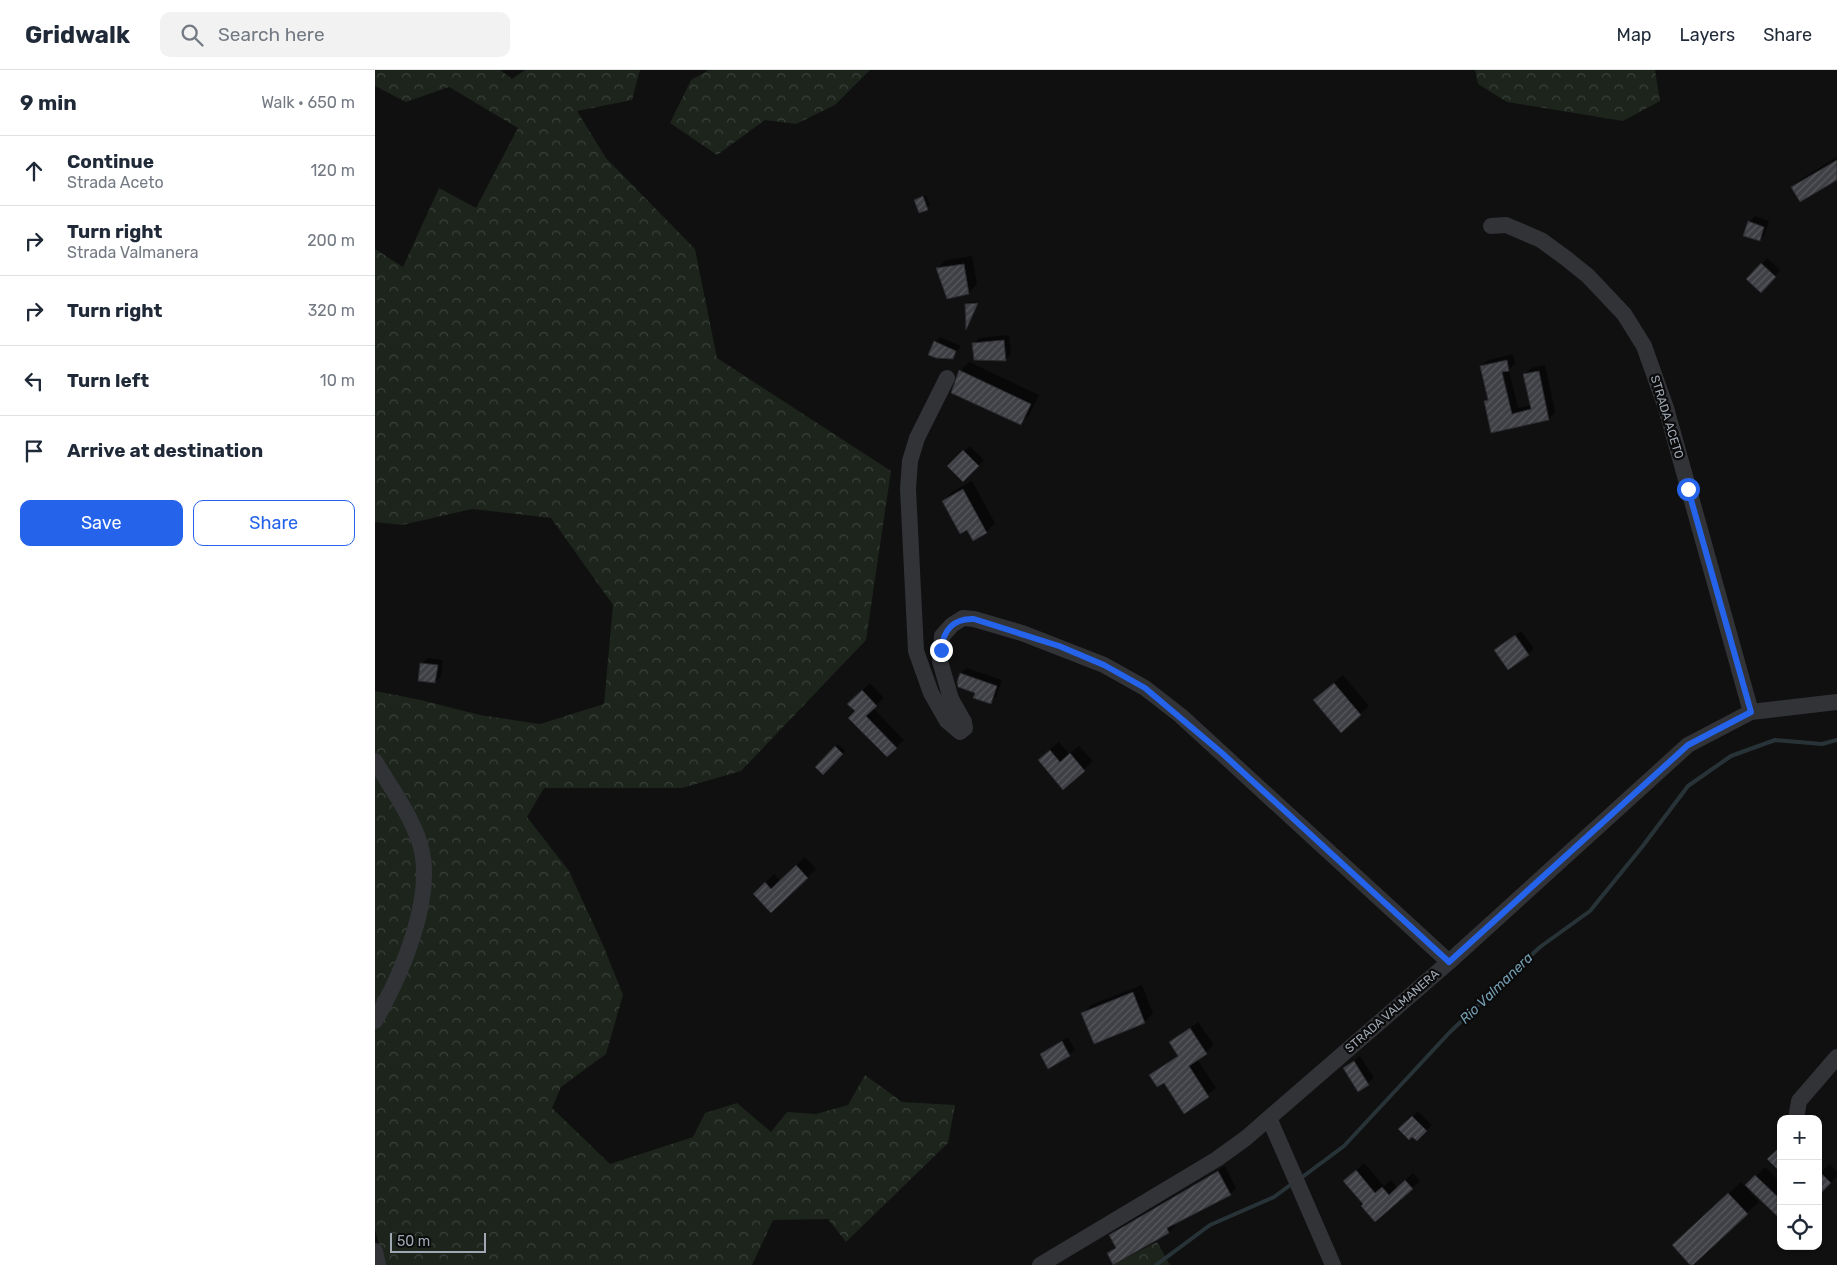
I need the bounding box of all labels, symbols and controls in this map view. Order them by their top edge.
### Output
search box [160,12,510,57]
text: Gridwalk [25,21,130,49]
icon: search [178,21,206,49]
text: Search here [218,23,325,46]
text: Map [1617,24,1652,46]
text: Layers [1680,24,1735,46]
text: Share [1763,24,1812,46]
text: 9 min [20,90,77,115]
text: Walk · 650 m [261,93,355,112]
text: Continue [67,150,154,173]
icon: ahead [20,157,48,185]
text: 120 m [310,161,355,180]
text: Strada Aceto [67,173,164,192]
text: Turn right [67,220,162,243]
icon: right [20,227,48,255]
text: 200 m [307,231,355,250]
text: Strada Valmanera [67,243,199,262]
icon: right [20,297,48,325]
text: Turn right [67,299,162,322]
text: 320 m [308,301,355,320]
icon: left [20,367,48,395]
text: Turn left [67,369,149,392]
text: 10 m [320,371,355,390]
street label: STRADA ACETO [1648,373,1686,461]
icon: arrive [20,437,48,465]
text: Arrive at destination [67,439,263,462]
route start [1677,478,1700,501]
button: Save [20,500,183,546]
button: Share [193,500,355,546]
route end [930,639,953,662]
water label: Rio Valmanera [1456,949,1536,1027]
street label: STRADA VALMANERA [1342,966,1442,1056]
map controls [1777,1115,1822,1250]
button: + [1777,1115,1822,1160]
button: − [1777,1160,1822,1205]
button: locate [1777,1205,1822,1250]
scale bar [390,1230,486,1253]
text: 50 m [397,1233,430,1250]

